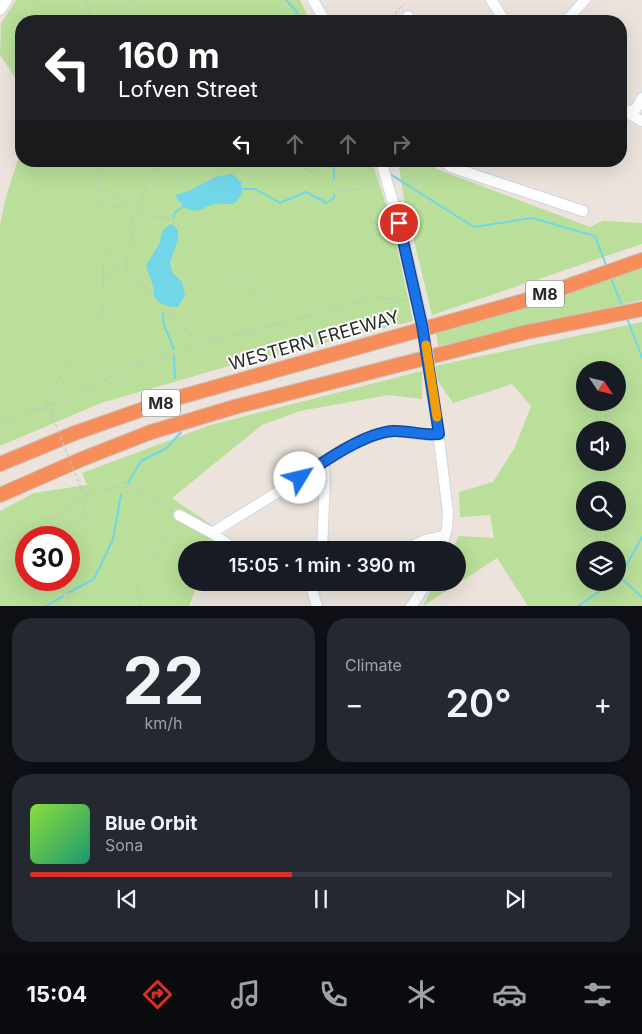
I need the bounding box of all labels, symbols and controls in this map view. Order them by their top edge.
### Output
text: 160 m [118,34,220,76]
icon: left [35,35,100,100]
text: Lofven Street [118,76,258,102]
icon: left [228,130,256,158]
icon: ahead [281,130,309,158]
icon: ahead [334,130,362,158]
icon: right [387,130,415,158]
pin [378,202,420,244]
icon: arrive [385,209,413,237]
road number: M8 [526,280,564,308]
street label: WESTERN FREEWAY [226,306,402,374]
north arrow [576,361,626,411]
map controls [576,361,626,591]
road number: M8 [142,389,180,416]
button: sound [576,421,626,471]
position arrow [273,451,325,503]
button: search [576,481,626,531]
speed limit sign: 30 [15,526,80,591]
button: layers [576,541,626,591]
text: 15:05 · 1 min · 390 m [229,554,416,577]
text: 22 [123,641,204,720]
text: Climate [345,655,402,675]
text: 20° [445,680,512,726]
text: − [345,687,364,721]
text: + [593,687,612,721]
text: km/h [144,713,183,733]
text: Blue Orbit [105,812,197,835]
text: Sona [105,835,143,855]
icon: previous [113,885,141,913]
icon: pause [307,885,335,913]
icon: next [501,885,529,913]
icon: directions [140,977,175,1012]
icon: music [228,977,263,1012]
icon: phone [316,977,351,1012]
icon: climate [404,977,439,1012]
icon: car [492,977,527,1012]
icon: filters [580,977,615,1012]
text: 15:04 [27,981,87,1007]

